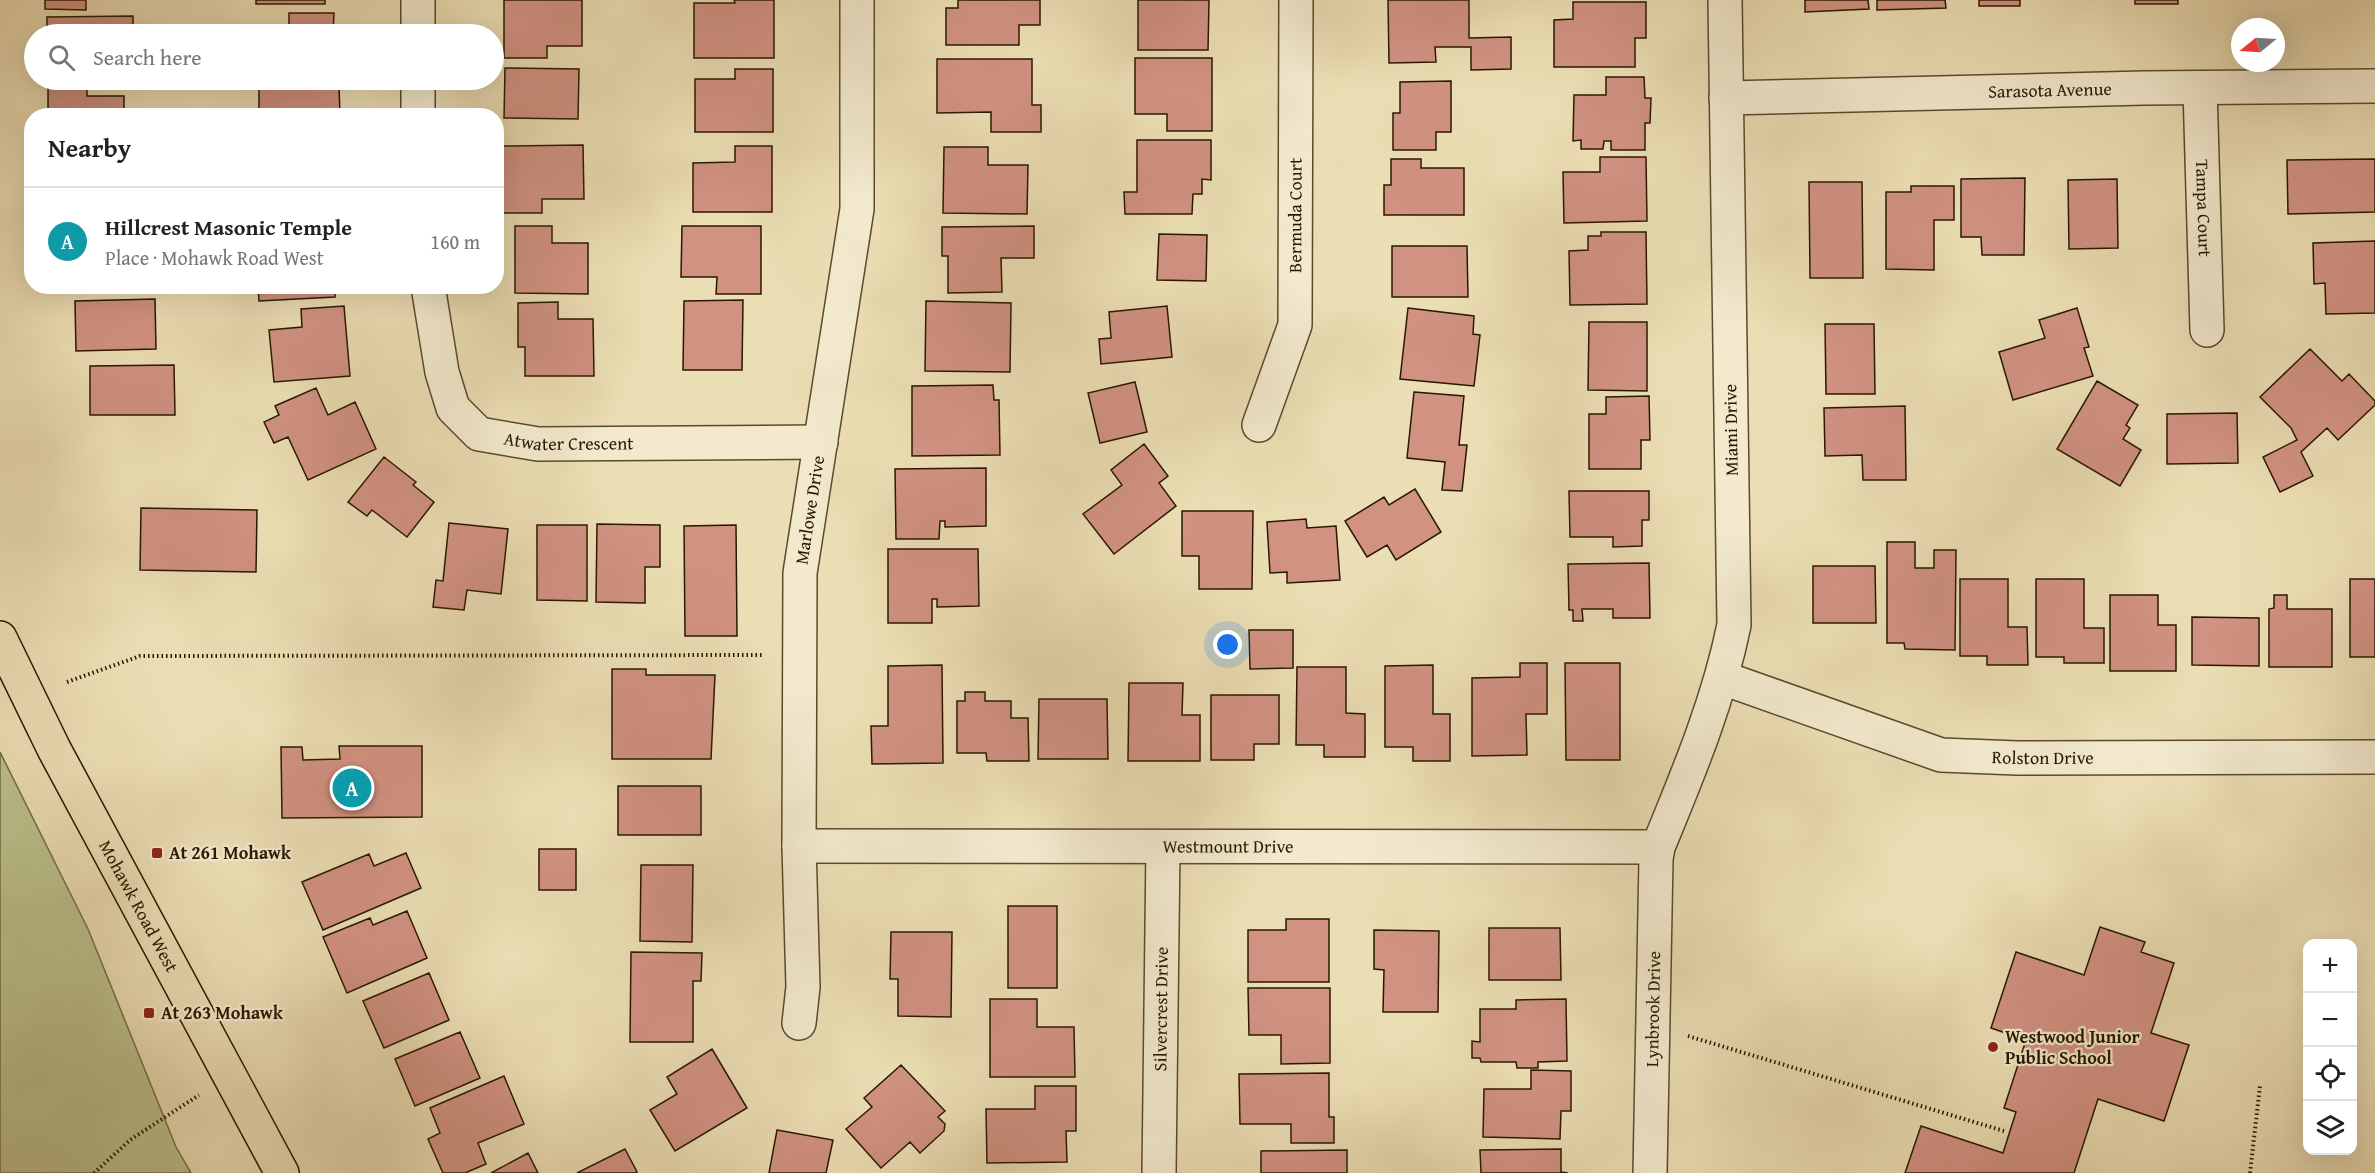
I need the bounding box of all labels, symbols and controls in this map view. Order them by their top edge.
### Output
north arrow [2231,18,2285,72]
search box [24,24,504,90]
icon: search [45,41,78,74]
text: Search here [93,41,202,73]
street label: Sarasota Avenue [1988,75,2112,105]
text: Nearby [48,128,131,167]
street label: Bermuda Court [1281,157,1309,273]
street label: Tampa Court [2189,159,2219,258]
text: Hillcrest Masonic Temple [105,211,352,243]
text: A [61,227,74,256]
text: 160 m [430,227,480,256]
text: Place · Mohawk Road West [105,243,324,272]
street label: Miami Drive [1716,384,1745,476]
street label: Atwater Crescent [502,424,634,458]
street label: Marlowe Drive [788,454,831,566]
your location [1213,630,1242,659]
street label: Rolston Drive [1991,743,2094,771]
pin: A [332,766,372,810]
street label: Westmount Drive [1162,832,1294,860]
street label: Mohawk Road West [92,835,186,977]
place label: At 261 Mohawk [169,839,292,866]
marker: At 261 Mohawk [150,846,164,860]
map controls [2303,939,2357,1155]
button: + [2303,939,2357,993]
street label: Silvercrest Drive [1146,947,1175,1071]
street label: Lynbrook Drive [1638,951,1667,1067]
button: − [2303,993,2357,1047]
place label: At 263 Mohawk [161,999,284,1026]
marker: At 263 Mohawk [142,1006,156,1020]
place label: Westwood Junior Public School [2005,1023,2140,1071]
marker: Westwood Junior Public School [1986,1040,2000,1054]
button: locate [2303,1047,2357,1101]
button: layers [2303,1101,2357,1155]

